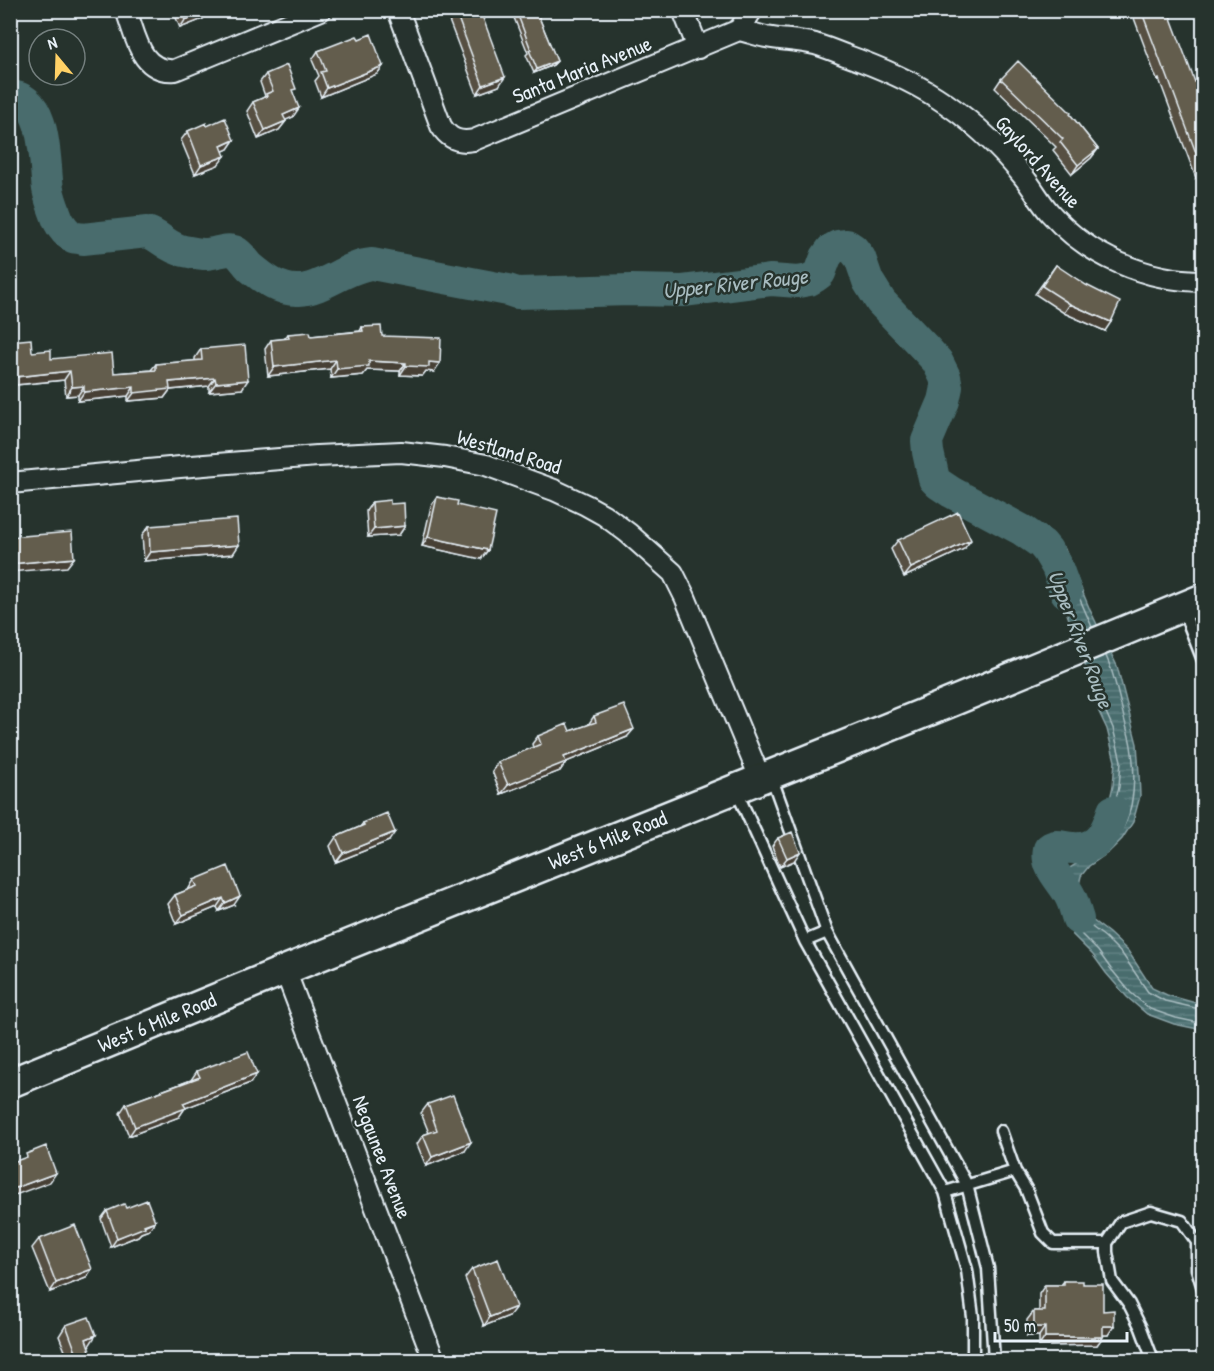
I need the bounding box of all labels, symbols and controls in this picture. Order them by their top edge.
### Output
north arrow [27,27,87,87]
street label: Santa Maria Avenue [508,28,656,111]
text: N [45,31,60,55]
street label: Gaylord Avenue [989,109,1088,214]
water label: Upper River Rouge [661,260,810,306]
street label: Westland Road [454,422,565,481]
water label: Upper River Rouge [1041,566,1122,713]
street label: West 6 Mile Road [544,803,671,877]
street label: West 6 Mile Road [93,985,220,1059]
street label: Negaunee Avenue [346,1091,419,1223]
scale bar [995,1305,1127,1343]
text: 50 m [1004,1313,1036,1338]

